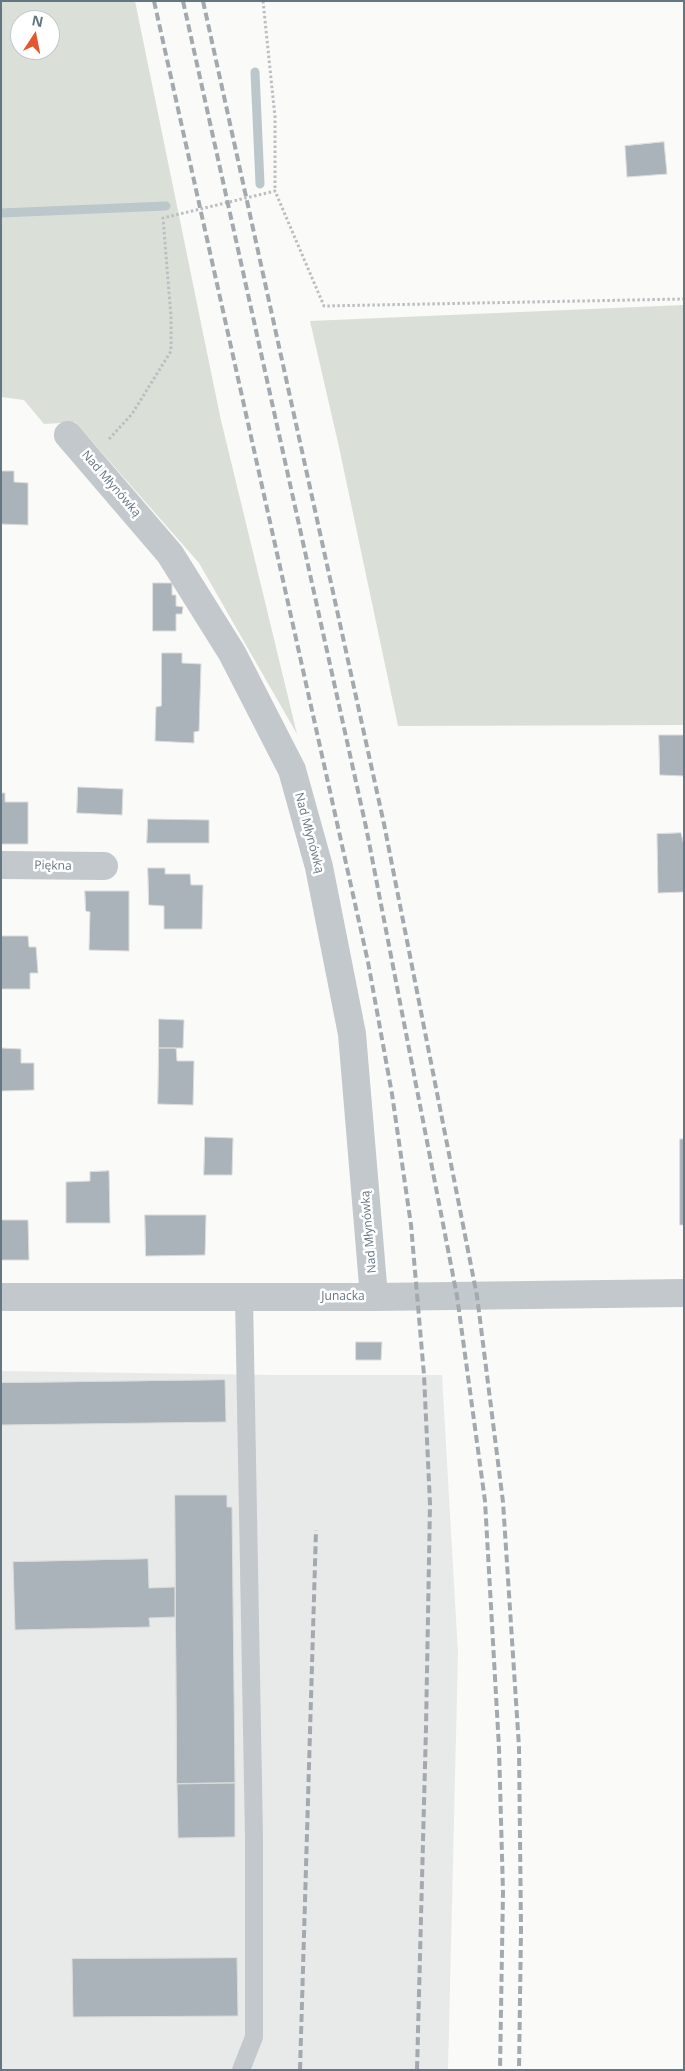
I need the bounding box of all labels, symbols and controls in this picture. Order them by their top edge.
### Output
north arrow [10,10,60,60]
text: N [30,10,45,31]
street label: Nad Młynówką [78,448,144,520]
street label: Nad Młynówką [291,791,327,875]
street label: Piękna [34,858,72,874]
street label: Nad Młynówką [358,1190,380,1274]
street label: Junacka [321,1290,365,1304]

